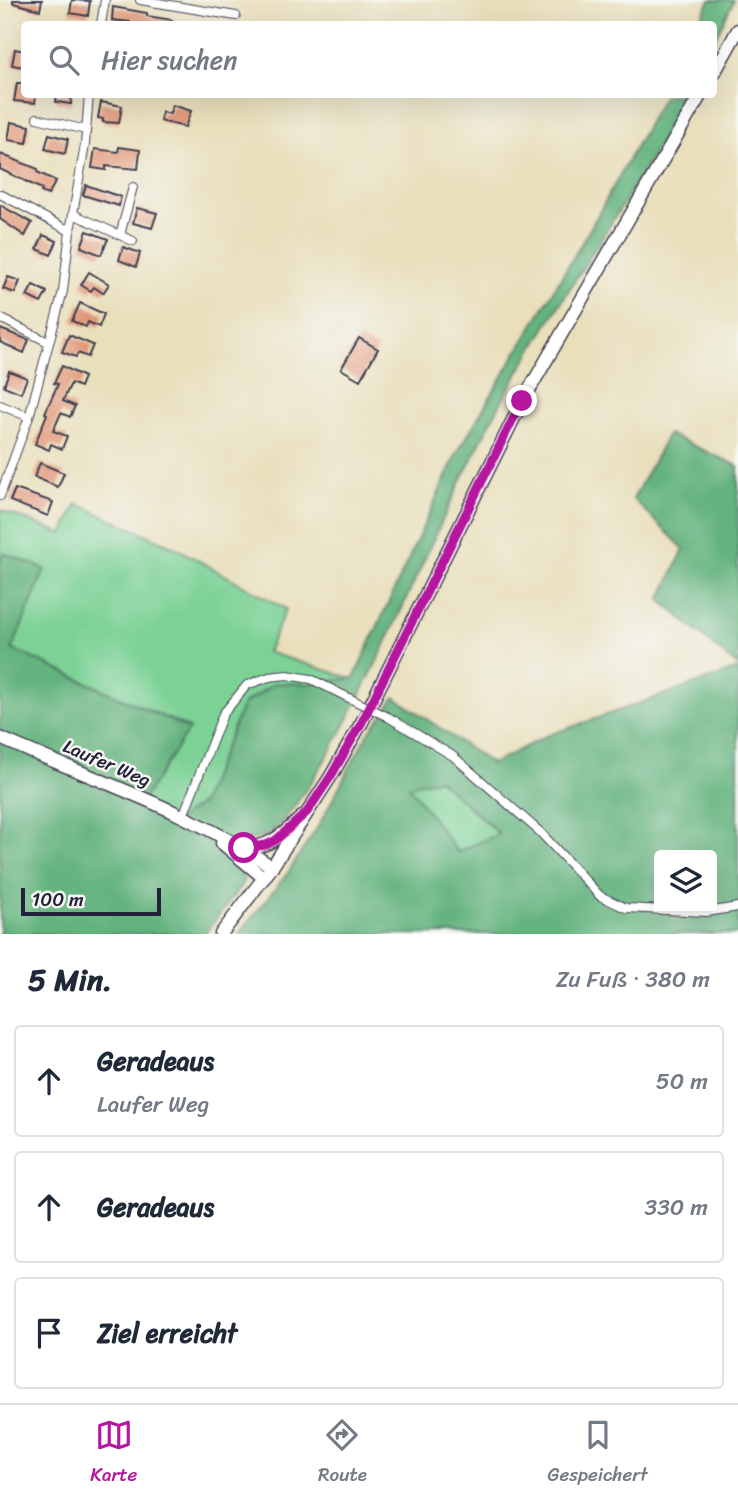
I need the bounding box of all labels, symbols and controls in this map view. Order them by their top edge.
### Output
search box [21,21,717,98]
text: Hier suchen [101,37,237,83]
icon: search [45,41,83,79]
route end [506,385,537,416]
street label: Laufer Weg [58,730,156,796]
route start [228,832,259,863]
map controls [654,850,717,913]
button: layers [654,850,717,913]
text: 100 m [32,883,84,916]
scale bar [21,885,161,917]
text: 5 Min. [28,953,112,1007]
text: Zu Fuß · 380 m [556,959,710,1000]
text: Geradeaus [97,1038,214,1084]
text: 50 m [656,1061,708,1102]
icon: ahead [30,1062,68,1100]
text: Laufer Weg [97,1084,209,1125]
text: Geradeaus [97,1184,214,1230]
text: 330 m [645,1187,708,1228]
icon: ahead [30,1188,68,1226]
text: Ziel erreicht [97,1310,237,1356]
icon: arrive [30,1314,68,1352]
tab: Karte [90,1416,137,1491]
tab: Route [318,1416,367,1491]
tab: Gespeichert [548,1416,648,1491]

